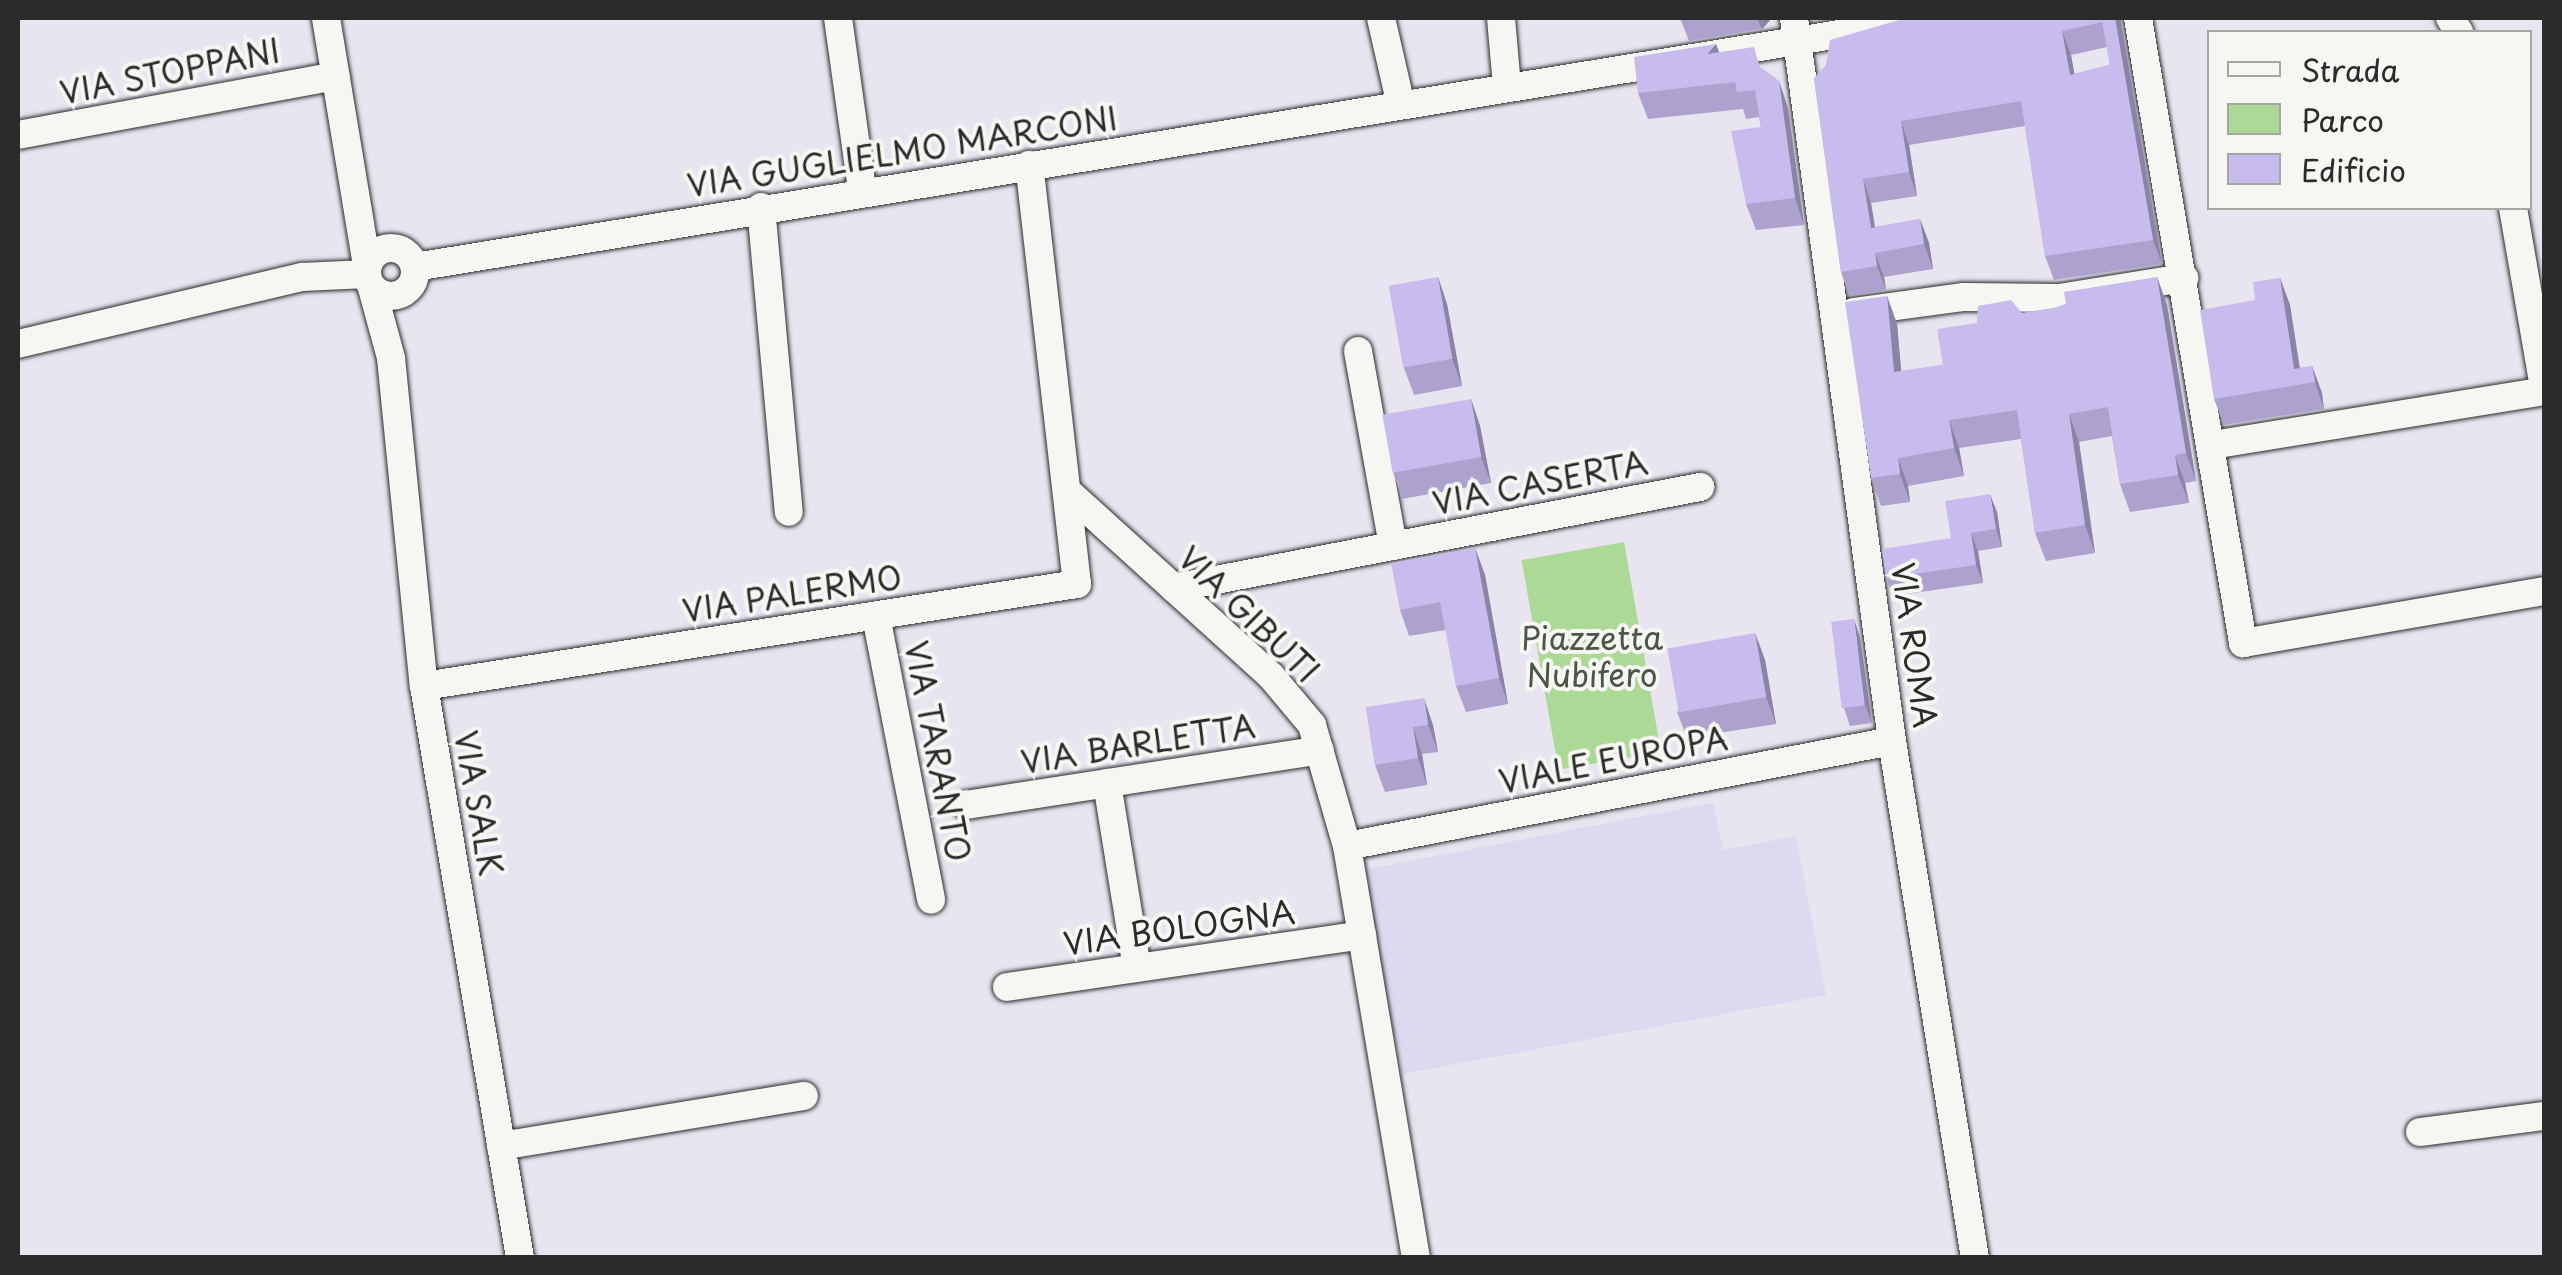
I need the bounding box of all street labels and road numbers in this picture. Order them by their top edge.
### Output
street label: VIA STOPPANI [53,30,287,112]
street label: VIA GUGLIELMO MARCONI [684,98,1120,204]
street label: VIA CASERTA [1428,442,1652,522]
street label: VIA GIBUTI [1171,537,1327,691]
street label: VIA PALERMO [677,556,907,630]
street label: VIA ROMA [1884,560,1946,730]
street label: VIA TARANTO [897,636,979,866]
street label: VIA BARLETTA [1018,705,1258,781]
street label: VIALE EUROPA [1494,718,1732,800]
street label: VIA SALK [447,726,511,880]
street label: VIA BOLOGNA [1061,892,1297,962]

